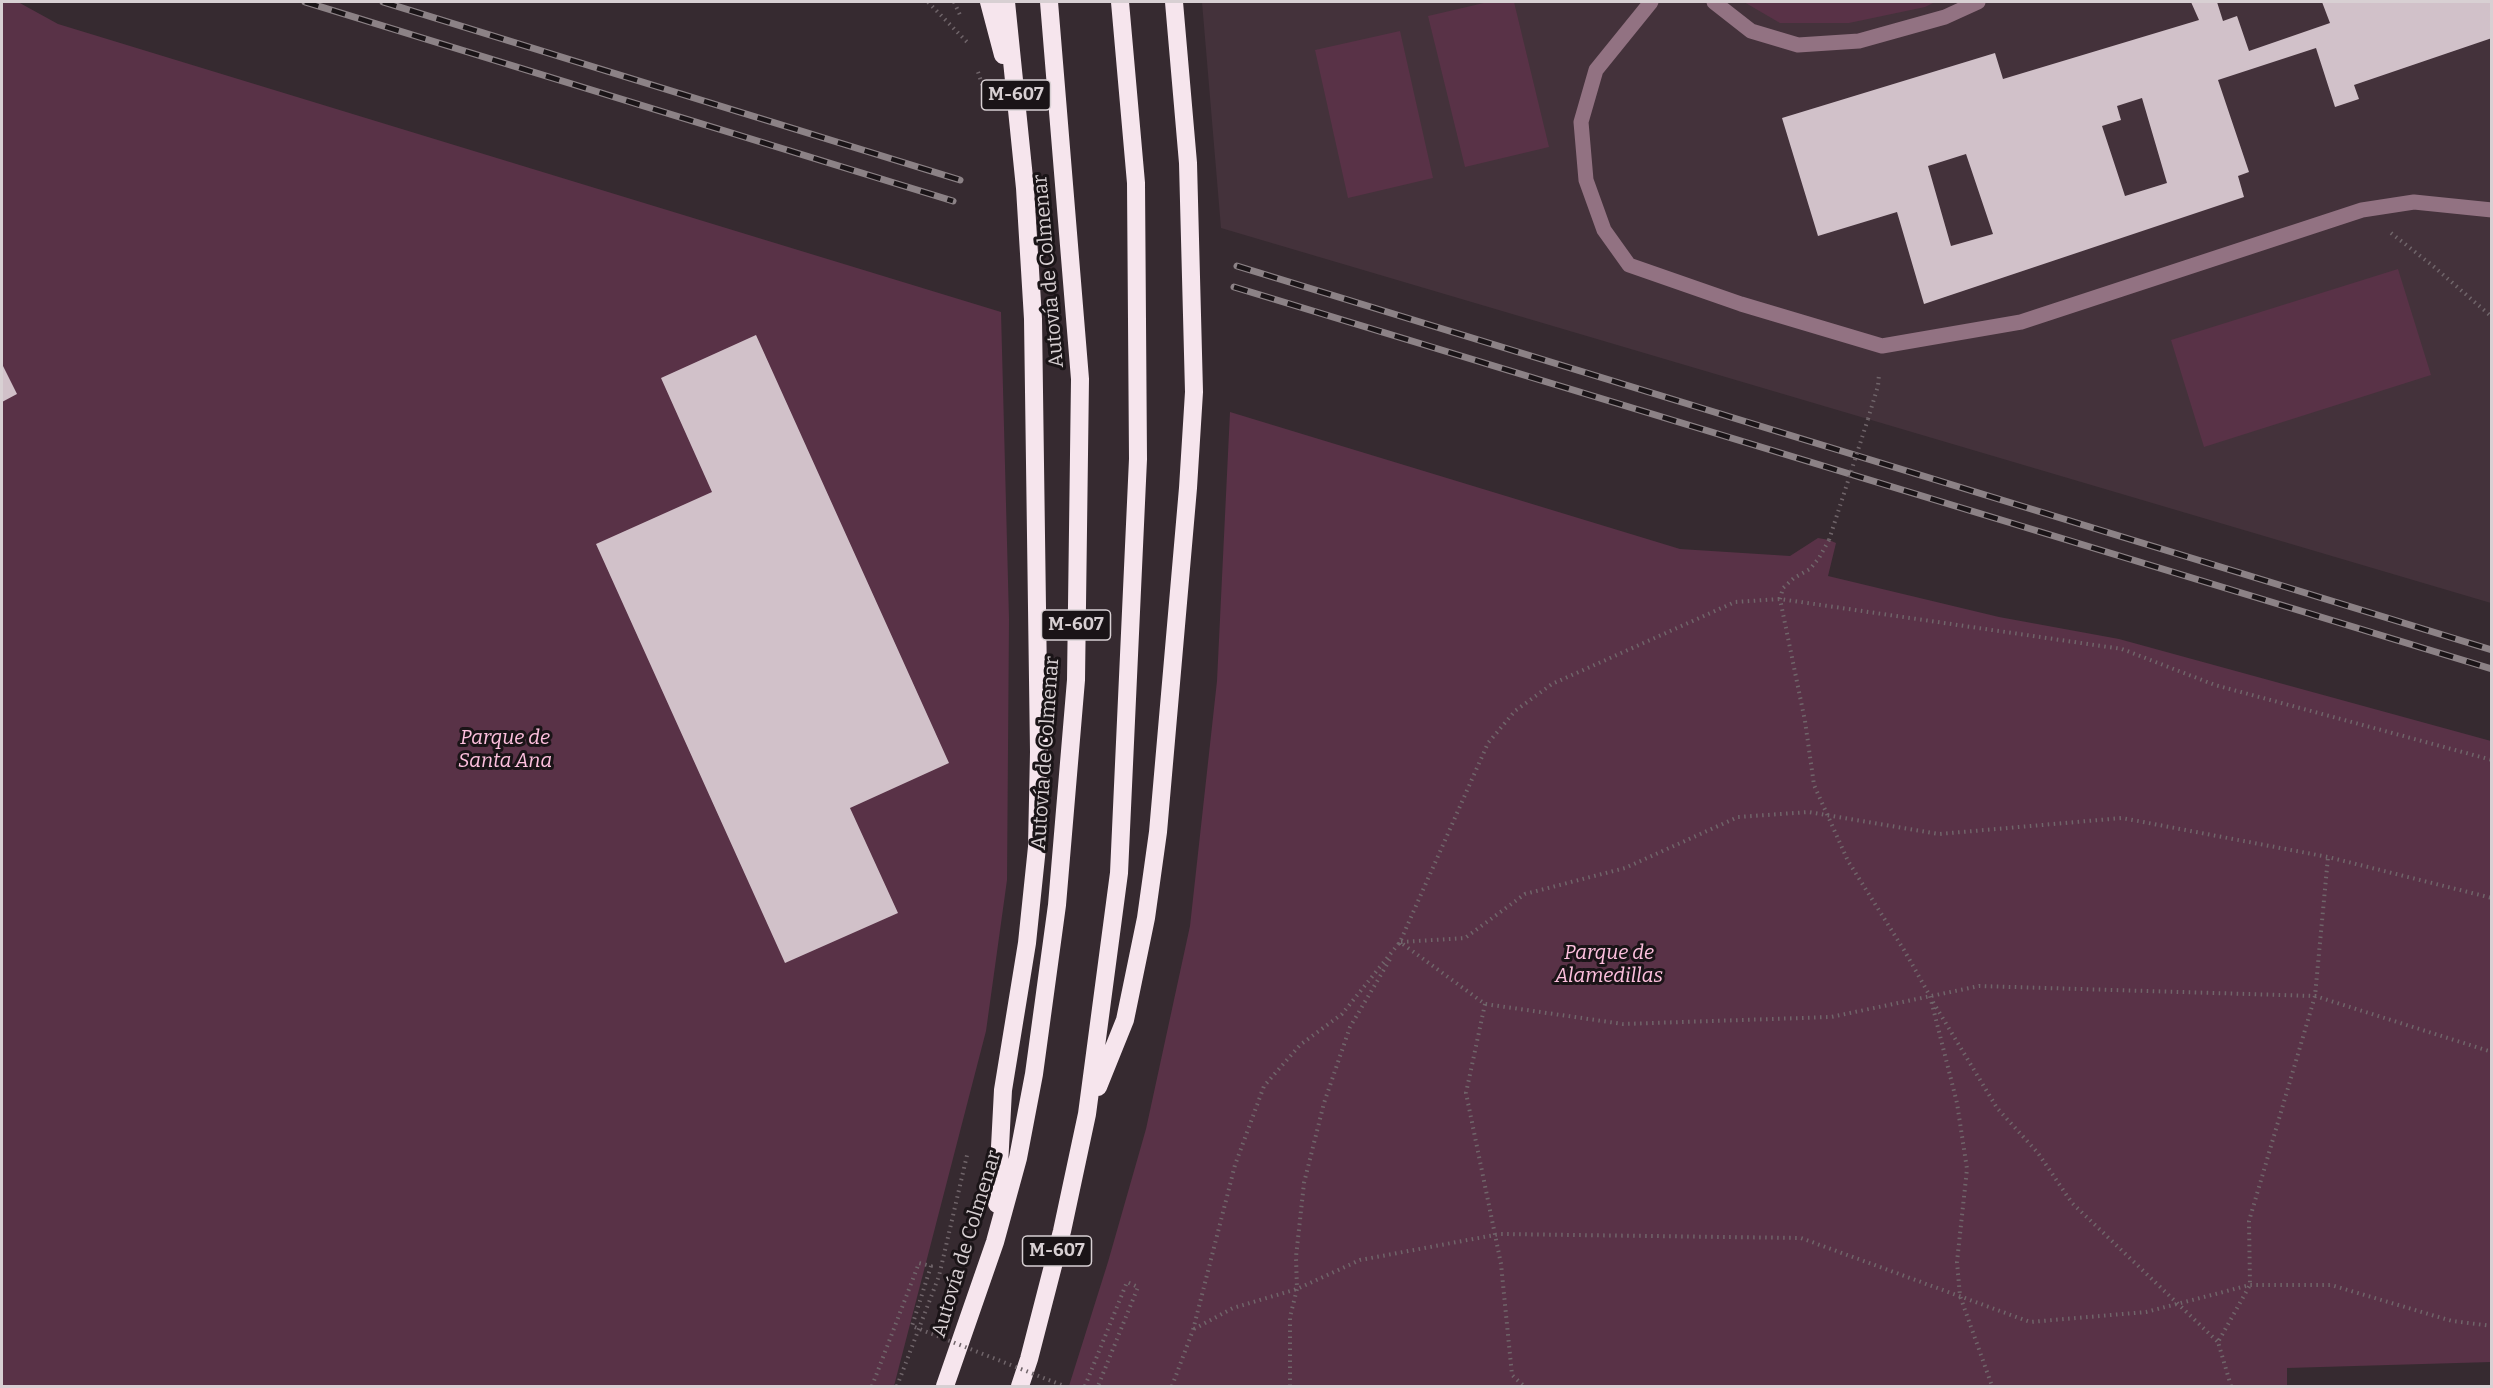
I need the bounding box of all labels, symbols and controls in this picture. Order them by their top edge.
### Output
road number: M-607 [982,80,1050,110]
street label: Autovía de Colmenar [1029,173,1069,369]
road number: M-607 [1042,610,1110,640]
street label: Autovía de Colmenar [1027,655,1065,851]
park label: Parque de Santa Ana [458,726,552,773]
park label: Parque de Alamedillas [1555,941,1663,988]
street label: Autovía de Colmenar [927,1148,1007,1340]
road number: M-607 [1022,1236,1092,1266]

